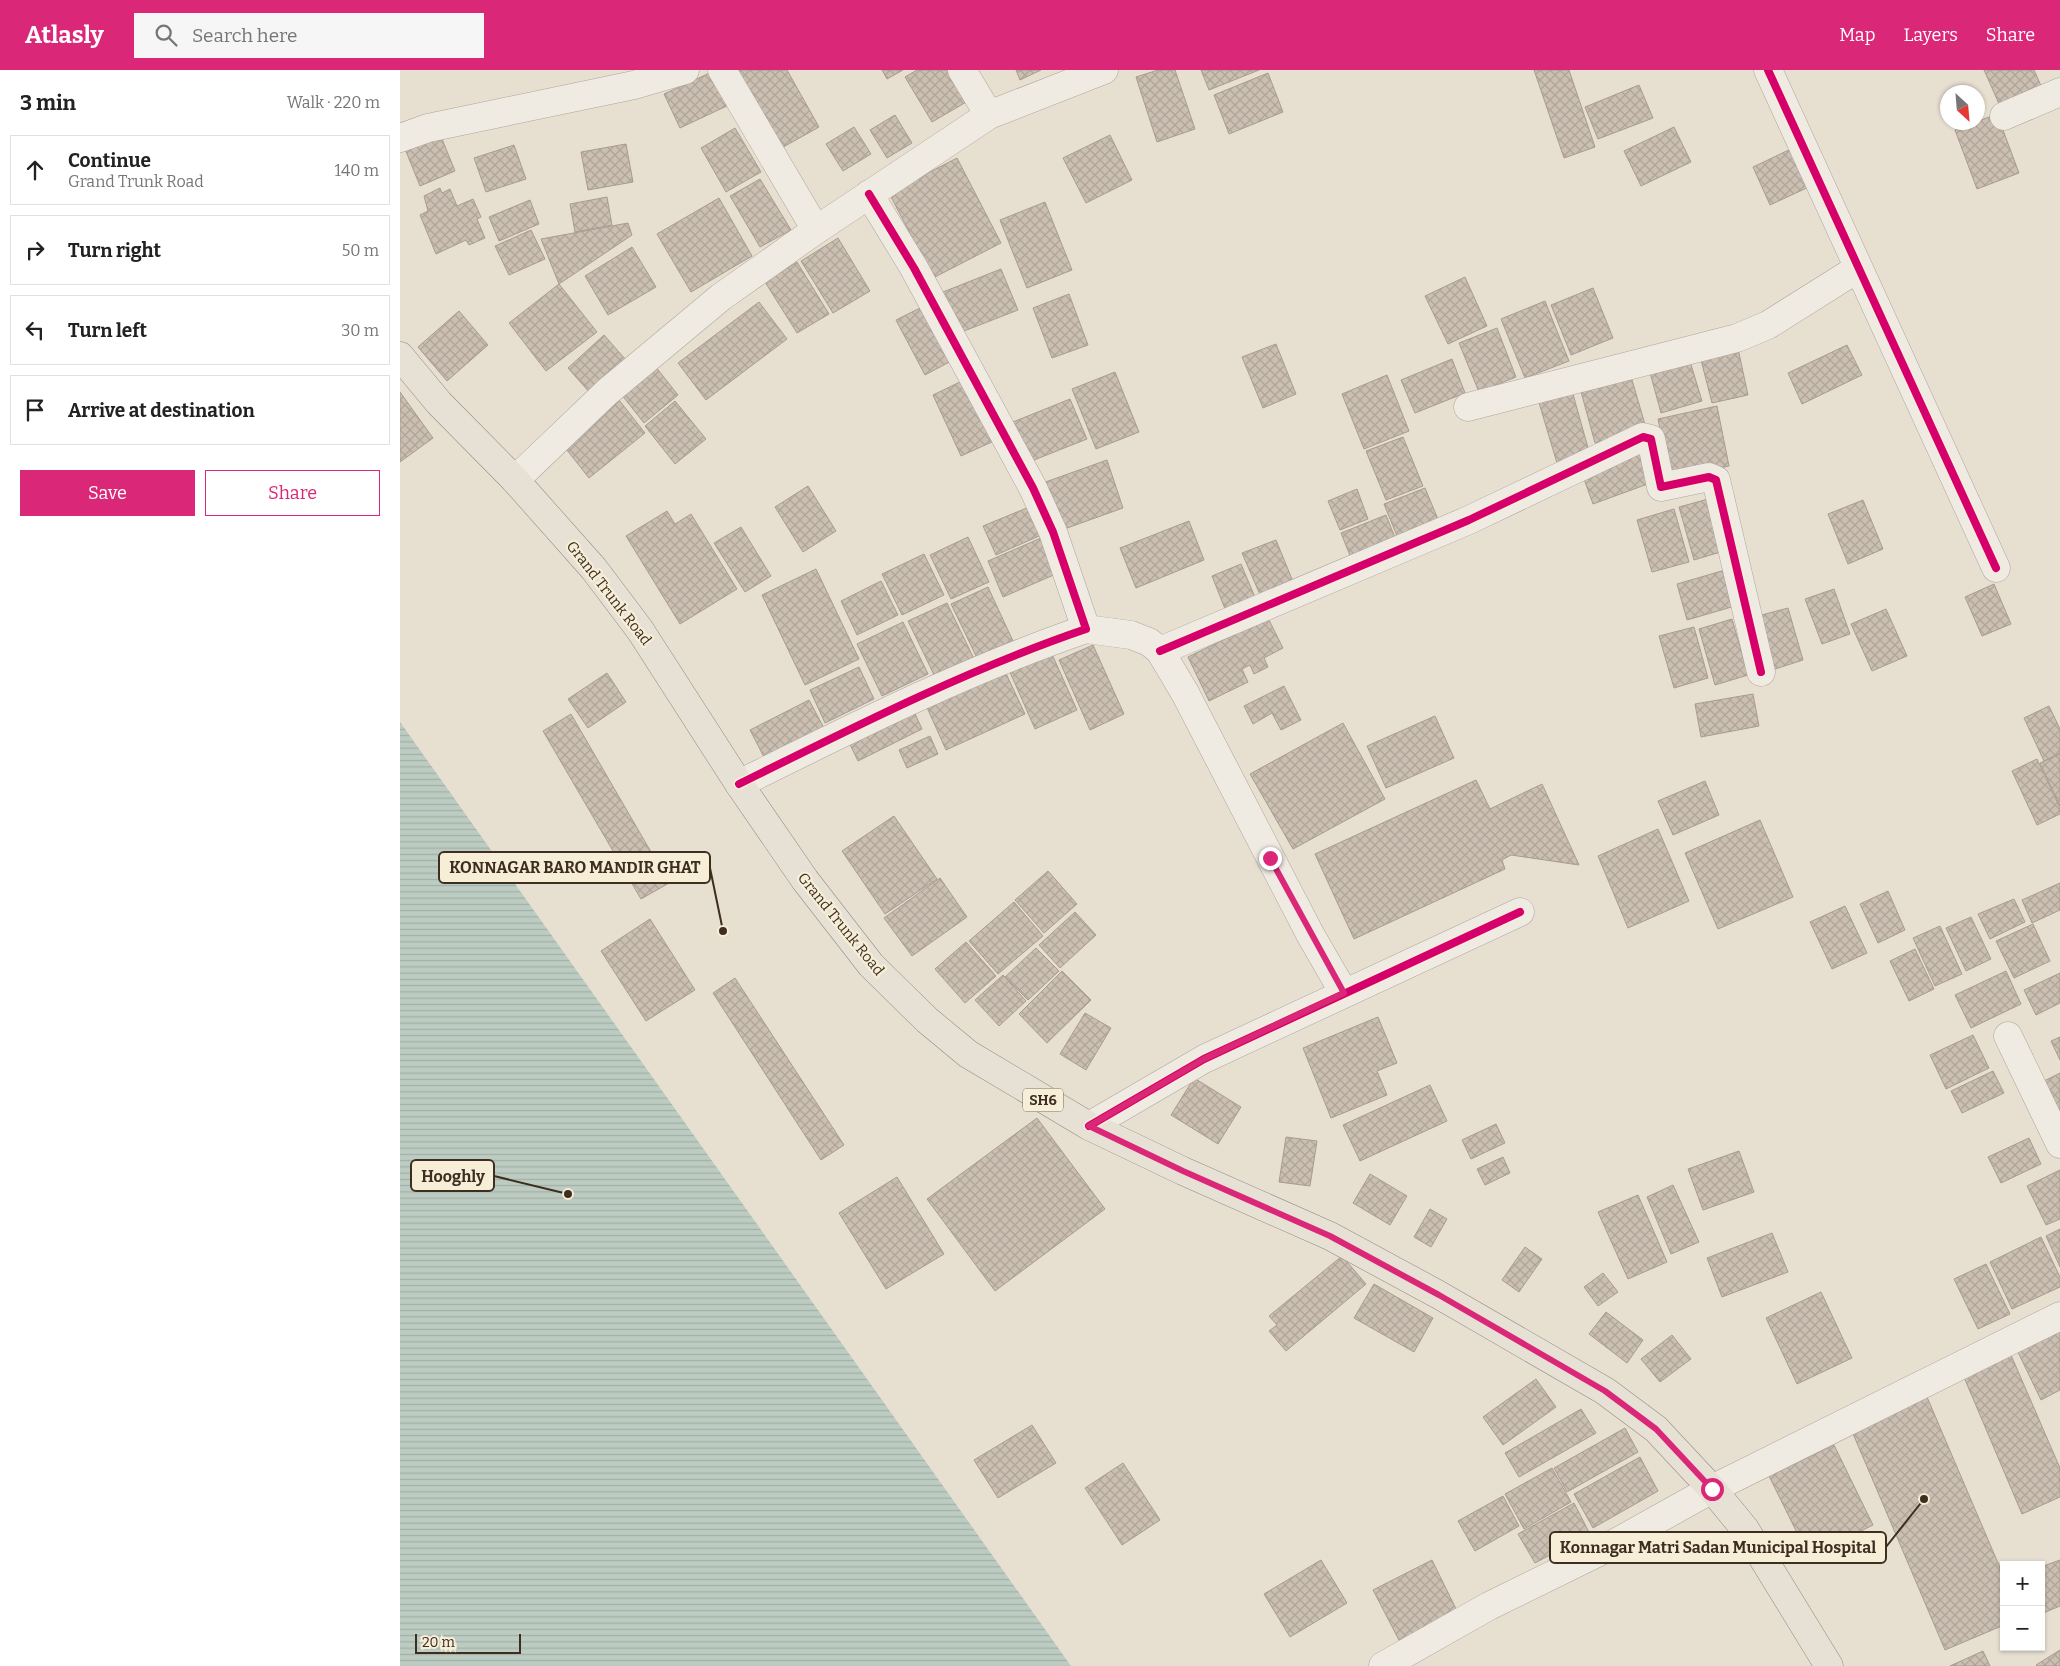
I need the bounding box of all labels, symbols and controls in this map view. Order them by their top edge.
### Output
search box [134,13,484,58]
text: Atlasly [25,21,104,49]
icon: search [152,21,180,49]
text: Search here [192,24,297,47]
text: Map [1839,24,1875,46]
text: Layers [1903,24,1958,46]
text: Share [1986,24,2035,46]
north arrow [1940,85,1985,130]
text: 3 min [20,90,76,116]
text: Walk · 220 m [287,93,380,112]
text: Continue [68,149,151,172]
icon: ahead [21,156,49,184]
text: 140 m [334,161,379,180]
text: Grand Trunk Road [68,172,204,191]
icon: right [21,236,49,264]
text: Turn right [68,239,161,262]
text: 50 m [342,241,379,260]
icon: left [21,316,49,344]
text: Turn left [68,319,147,342]
text: 30 m [341,321,379,340]
icon: arrive [21,396,49,424]
text: Arrive at destination [68,399,255,422]
button: Save [20,470,195,516]
button: Share [205,470,380,516]
street label: Grand Trunk Road [563,537,655,649]
route end [1259,847,1282,870]
callout: KONNAGAR BARO MANDIR GHAT [439,852,710,883]
text: KONNAGAR BARO MANDIR GHAT [449,858,701,877]
street label: Grand Trunk Road [794,869,888,979]
road number: SH6 [1023,1088,1063,1112]
callout: Hooghly [411,1160,494,1191]
text: Hooghly [421,1167,485,1186]
route start [1701,1478,1724,1501]
callout: Konnagar Matri Sadan Municipal Hospital [1550,1532,1886,1563]
text: Konnagar Matri Sadan Municipal Hospital [1560,1538,1876,1557]
map controls [2000,1561,2045,1651]
button: + [2000,1561,2045,1606]
button: − [2000,1606,2045,1651]
scale bar [415,1631,521,1654]
text: 20 m [422,1634,455,1651]

